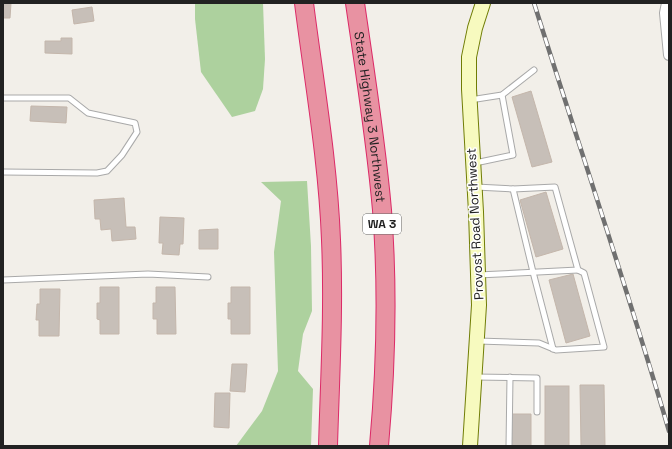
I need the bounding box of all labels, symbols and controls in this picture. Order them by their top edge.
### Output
street label: State Highway 3 Northwest [351,30,390,203]
street label: Provost Road Northwest [463,147,487,301]
road number: WA 3 [363,214,401,234]

